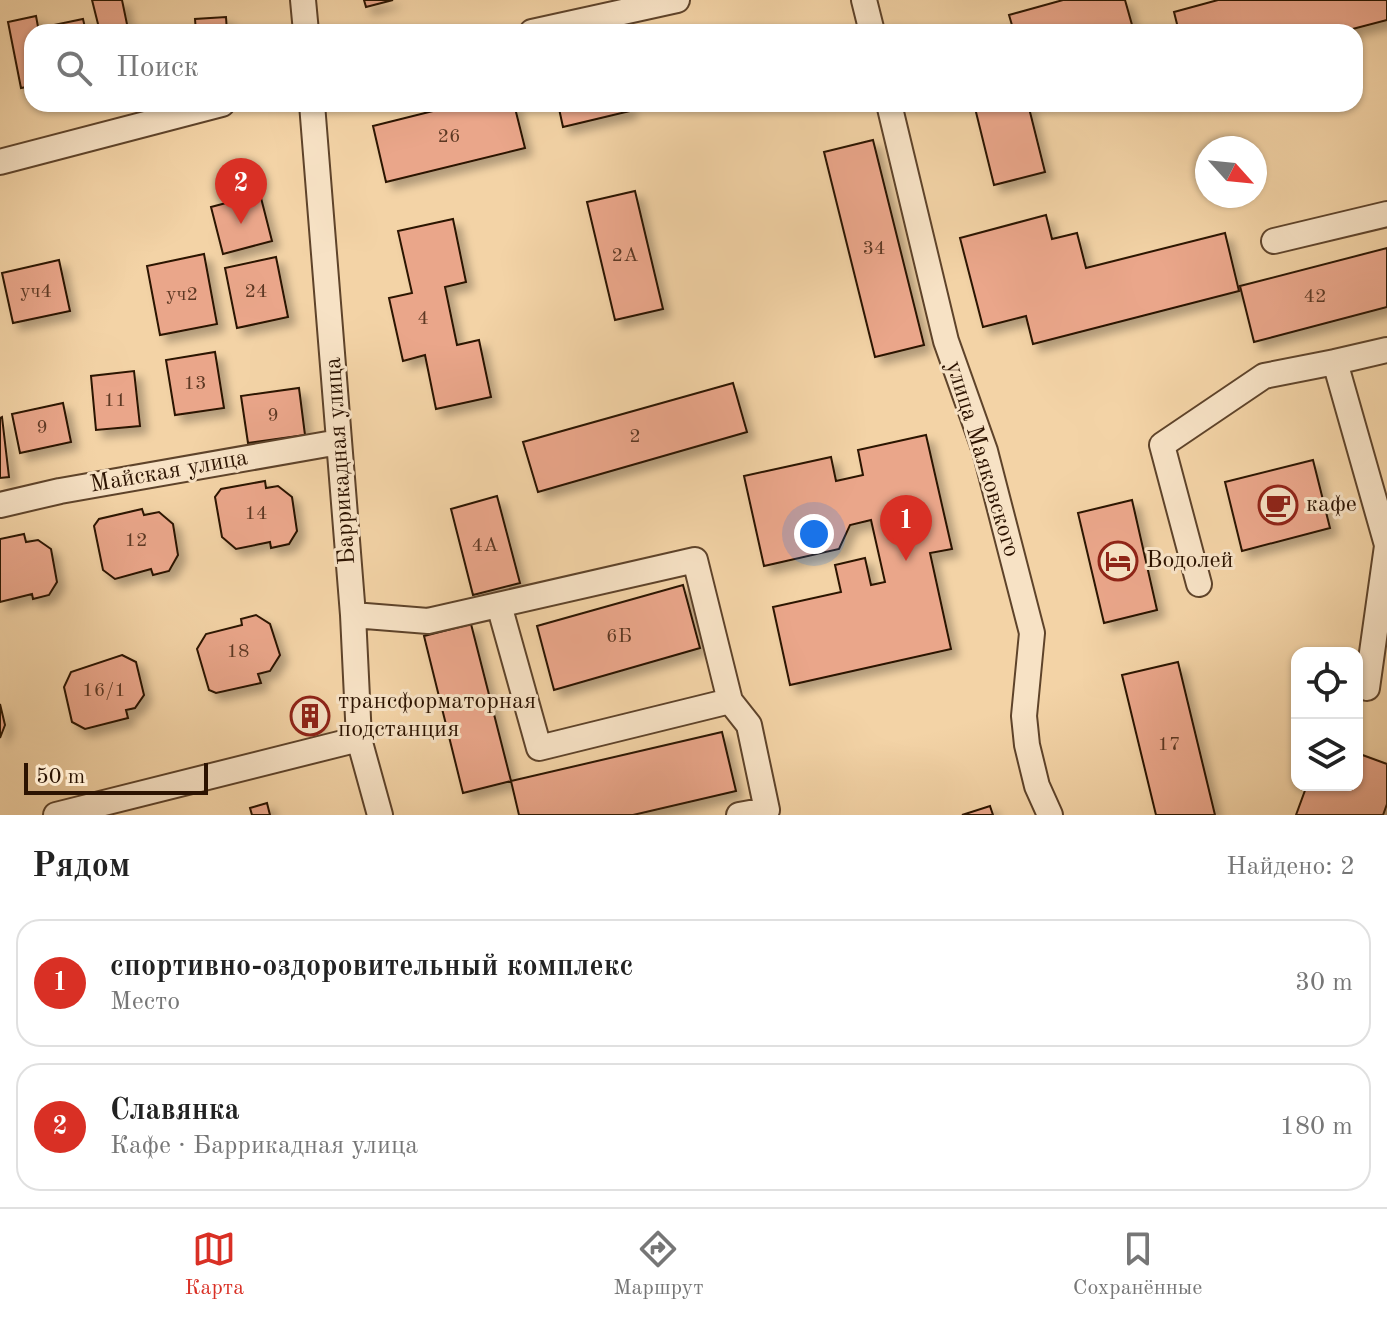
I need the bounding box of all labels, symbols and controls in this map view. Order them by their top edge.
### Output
search box [24,24,1363,112]
icon: search [52,46,96,90]
text: Поиск [116,53,199,83]
house number: 26 [437,127,461,147]
north arrow [1195,136,1267,208]
pin: 2 [215,158,267,224]
house number: 34 [862,239,886,259]
house number: 2А [612,246,638,266]
house number: уч4 [20,282,52,302]
house number: 24 [244,282,268,302]
house number: уч2 [166,285,198,305]
house number: 42 [1303,287,1327,307]
house number: 4 [417,309,429,329]
street label: Баррикадная улица [322,356,360,566]
street label: улица Маяковского [941,358,1023,560]
house number: 13 [183,374,207,394]
house number: 11 [103,391,127,411]
house number: 9 [267,406,279,426]
house number: 9 [36,418,48,438]
house number: 2 [629,427,641,447]
street label: Майская улица [88,446,250,498]
cafe icon: кафе [1257,484,1299,526]
place label: кафе [1306,493,1357,517]
pin: 1 [880,495,932,561]
house number: 14 [244,504,268,524]
your location [794,514,834,554]
house number: 12 [124,531,148,551]
house number: 4А [472,536,498,556]
hotel icon: Водолей [1097,540,1139,582]
place label: Водолей [1146,549,1234,573]
house number: 6Б [606,627,632,647]
house number: 18 [226,642,250,662]
map controls [1291,647,1363,791]
button: locate [1291,647,1363,719]
house number: 16/1 [82,681,126,701]
place label: трансформаторная подстанция [338,690,536,742]
building icon: трансформаторная подстанция [289,695,331,737]
button: layers [1291,719,1363,791]
house number: 17 [1157,735,1181,755]
scale bar [24,759,208,795]
text: 50 m [36,766,85,788]
text: Рядом [32,850,131,884]
text: Найдено: 2 [1226,854,1355,880]
text: спортивно-оздоровительный комплекс [110,952,633,982]
text: 1 [52,970,68,996]
text: 30 m [1295,970,1353,996]
text: Место [110,989,180,1015]
text: Славянка [110,1096,240,1126]
text: 2 [52,1114,68,1140]
text: 180 m [1280,1114,1353,1140]
text: Кафе · Баррикадная улица [110,1133,418,1159]
tab: Карта [185,1227,244,1302]
tab: Маршрут [613,1227,704,1302]
tab: Сохранённые [1073,1227,1202,1302]

